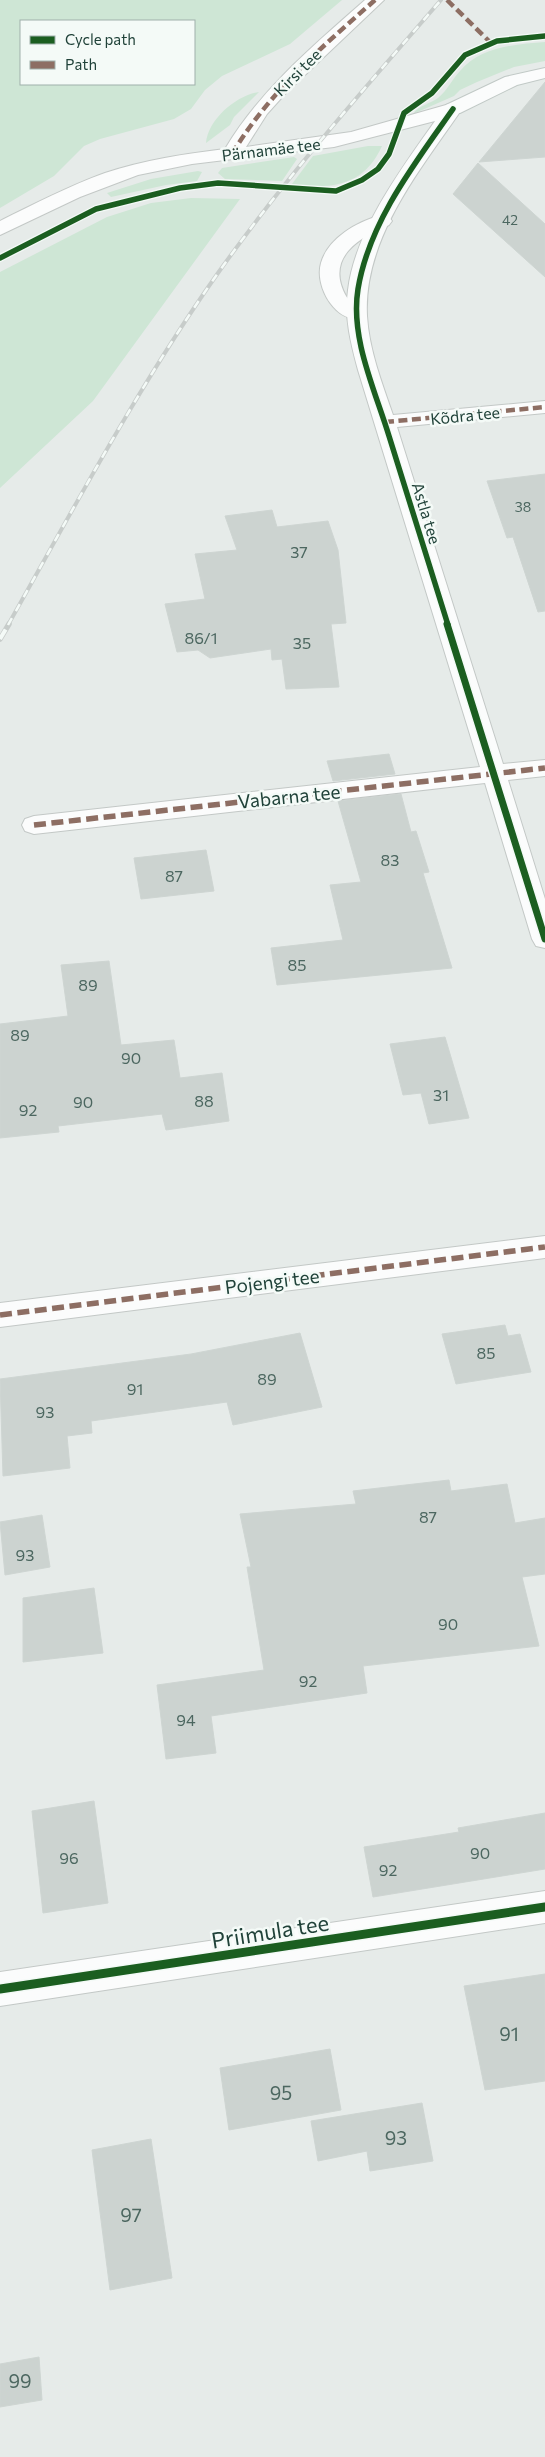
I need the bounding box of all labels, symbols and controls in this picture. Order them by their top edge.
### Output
legend [20,20,195,85]
text: Cycle path [65,30,136,48]
street label: Kirsi tee [270,45,324,99]
text: Path [65,55,97,73]
street label: Pärnamäe tee [221,134,321,164]
house number: 42 [502,211,518,228]
street label: Kõdra tee [429,402,501,428]
street label: Astla tee [409,480,445,546]
house number: 38 [515,498,531,515]
house number: 37 [290,542,308,561]
house number: 86/1 [184,628,218,647]
house number: 35 [293,633,311,652]
street label: Vabarna tee [237,779,341,813]
house number: 83 [381,850,399,869]
house number: 87 [165,866,183,885]
house number: 85 [288,955,306,974]
house number: 89 [78,975,98,994]
house number: 89 [10,1025,30,1044]
house number: 90 [121,1048,141,1067]
house number: 31 [433,1085,449,1104]
house number: 88 [194,1091,214,1110]
house number: 90 [73,1092,93,1111]
house number: 92 [19,1100,37,1119]
street label: Pojengi tee [223,1264,321,1298]
house number: 85 [477,1343,495,1362]
house number: 89 [257,1369,277,1388]
house number: 91 [127,1379,143,1398]
house number: 93 [36,1402,54,1421]
house number: 87 [419,1507,437,1526]
house number: 93 [16,1545,34,1564]
house number: 90 [438,1614,458,1633]
house number: 92 [299,1671,317,1690]
house number: 94 [176,1710,196,1729]
house number: 90 [470,1843,490,1862]
house number: 96 [59,1848,79,1867]
house number: 92 [379,1860,397,1879]
street label: Priimula tee [209,1908,331,1954]
house number: 91 [499,2022,519,2045]
house number: 95 [270,2081,292,2104]
house number: 93 [385,2126,407,2149]
house number: 97 [120,2203,142,2226]
house number: 99 [8,2369,32,2392]

